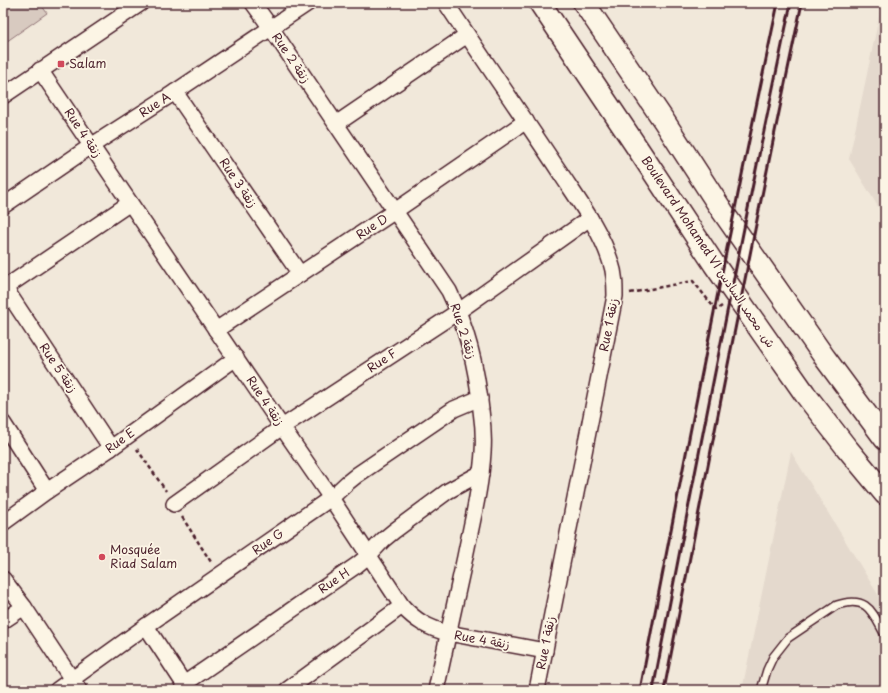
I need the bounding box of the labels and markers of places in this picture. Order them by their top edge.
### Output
place label: Salam [69,54,106,72]
marker: Salam [56,59,66,69]
place label: Mosquée Riad Salam [110,540,177,572]
marker: Mosquée Riad Salam [97,552,107,562]

